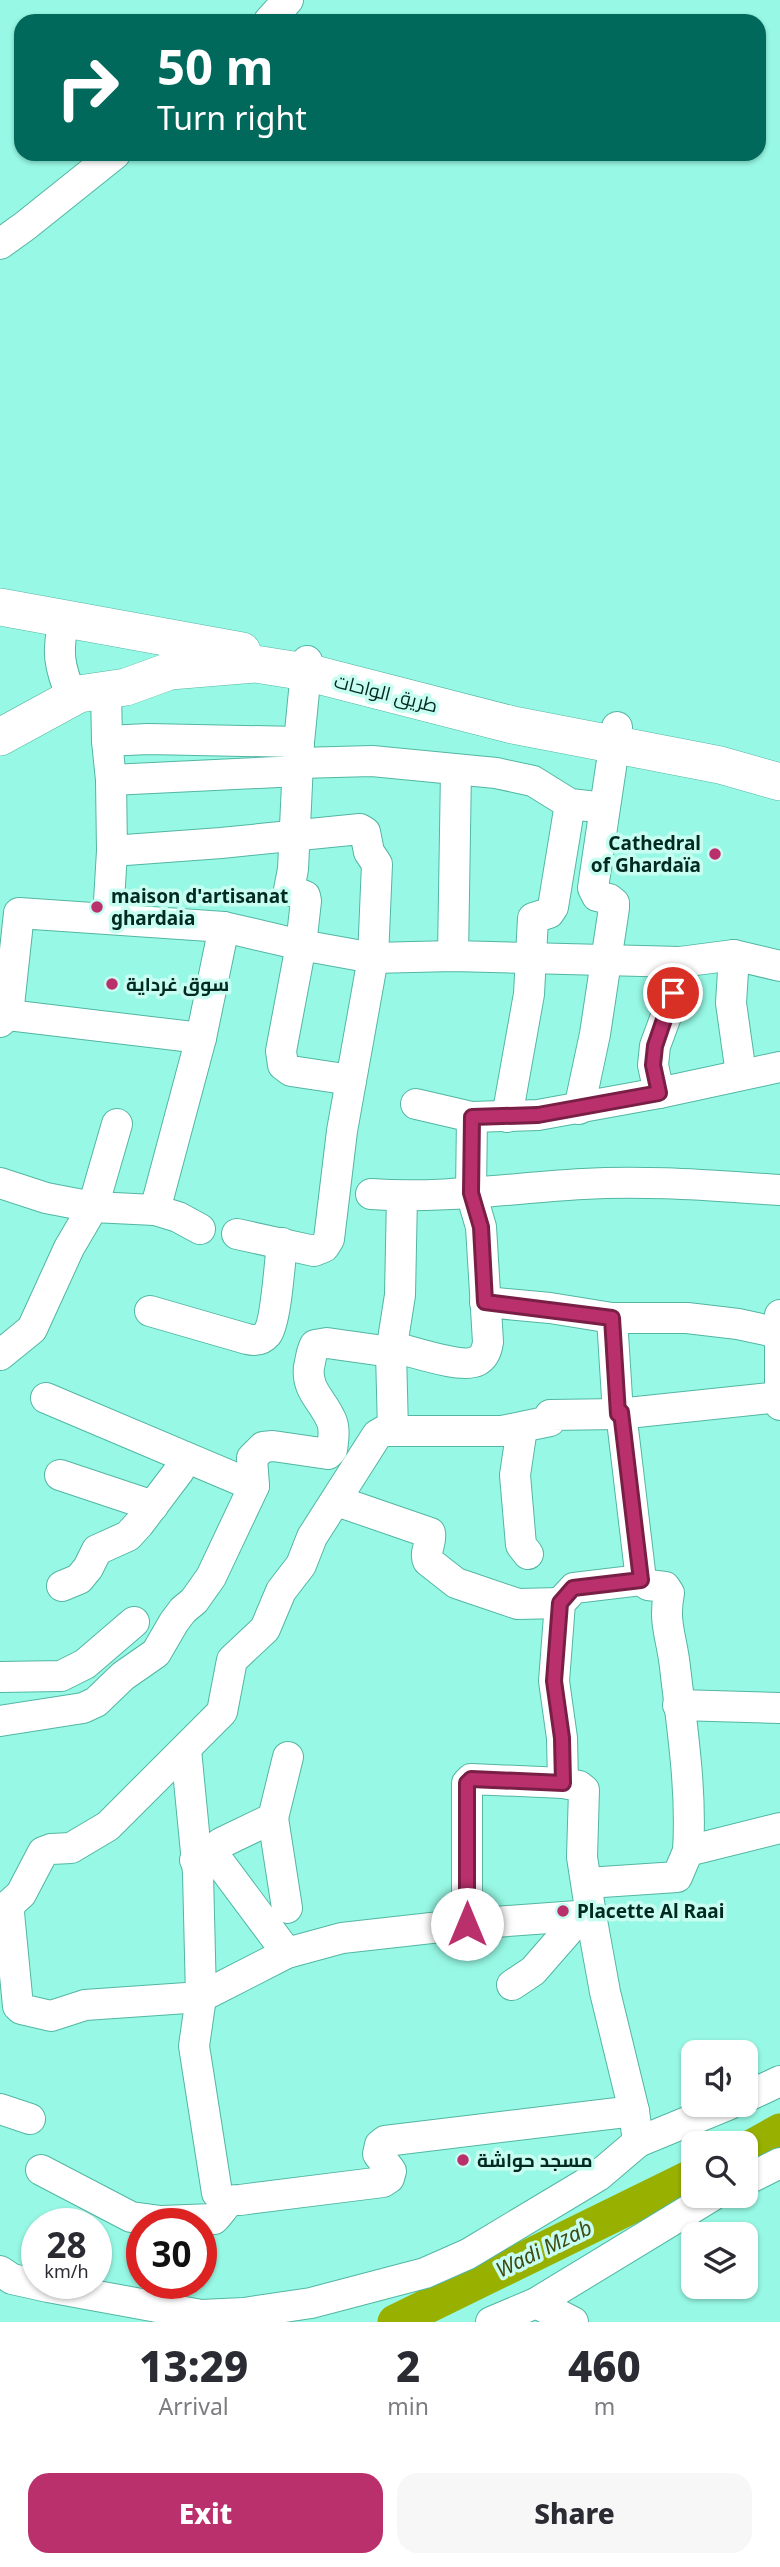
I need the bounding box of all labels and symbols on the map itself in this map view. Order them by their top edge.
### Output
street label: طريق الواحات [331,668,441,718]
place label: Cathedral of Ghardaïa [591,830,701,878]
marker: Cathedral of Ghardaïa [707,846,723,862]
place label: maison d'artisanat ghardaia [111,883,288,931]
marker: maison d'artisanat ghardaia [89,899,105,915]
pin [643,963,703,1023]
place label: سوق غرداية [126,971,229,997]
marker: سوق غرداية [104,976,120,992]
position arrow [430,1887,504,1961]
place label: Placette Al Raai [577,1898,724,1924]
marker: Placette Al Raai [555,1903,571,1919]
place label: مسجد حواشة [477,2147,593,2173]
marker: مسجد حواشة [455,2152,471,2168]
speed limit sign: 30 [126,2208,217,2299]
water label: Wadi Mzab [491,2213,596,2283]

